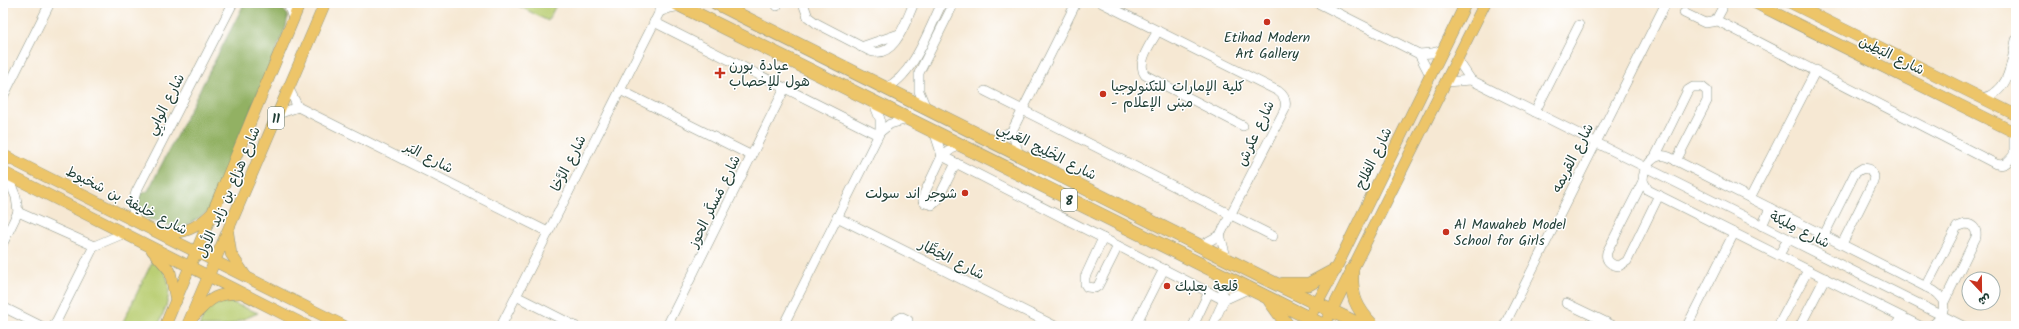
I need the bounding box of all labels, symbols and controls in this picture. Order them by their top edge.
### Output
marker: Etihad Modern Art Gallery [1262,17,1272,27]
place label: Etihad Modern Art Gallery [1224,27,1310,65]
street label: شارع البَطِين [1855,31,1928,81]
place label: عيادة بورن هول للإخصاب [729,55,810,93]
marker: عيادة بورن هول للإخصاب [714,67,726,79]
street label: شارع الوابِي [141,70,192,140]
place label: كلية الإمارات للتكنولوجيا - مبنى الإعلام [1111,76,1245,114]
marker: كلية الإمارات للتكنولوجيا - مبنى الإعلام [1098,89,1108,99]
street label: شارع عكرش [1231,97,1281,170]
road number: 11 [268,107,284,129]
street label: شارع الخَلِيج العَربِي [992,117,1100,187]
street label: شارع القريمه [1546,120,1600,197]
street label: شارع هزاع بن زايد الأول [191,123,267,262]
street label: شارع الفلاح [1349,124,1398,193]
street label: شارع الرَّخا [545,131,593,196]
street label: شارع البَر [399,136,457,180]
street label: شارع مَسكَر الحوز [683,151,747,252]
street label: شارع خليفة بن شخبوط [62,161,191,241]
place label: شوجر اند سولت [865,183,957,205]
marker: شوجر اند سولت [960,188,970,198]
road number: 8 [1061,189,1077,211]
street label: شارع مِليكة [1765,205,1834,254]
place label: Al Mawaheb Model School for Girls [1454,214,1567,252]
marker: Al Mawaheb Model School for Girls [1441,227,1451,237]
street label: شارع الخِطَّار [914,233,988,286]
north arrow [1961,271,2001,311]
place label: قلعة بعلبك [1175,276,1238,298]
marker: قلعة بعلبك [1162,281,1172,291]
text: ش [1975,289,1993,310]

